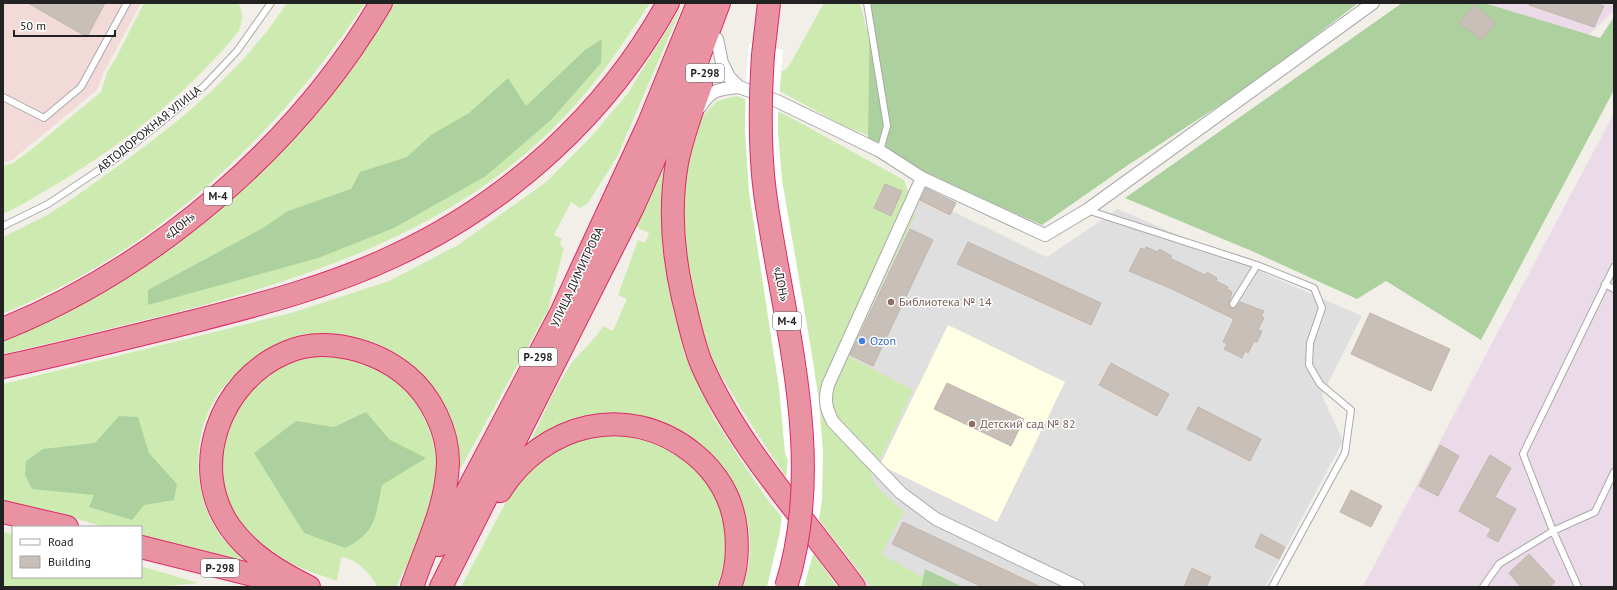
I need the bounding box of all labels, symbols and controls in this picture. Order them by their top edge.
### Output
scale bar [14,12,115,38]
text: 50 m [20,18,46,33]
road number: Р-298 [686,64,724,82]
street label: АВТОДОРОЖНАЯ УЛИЦА [94,82,204,175]
road number: М-4 [204,187,232,205]
street label: «ДОН» [161,209,199,242]
street label: УЛИЦА ДИМИТРОВА [547,224,606,329]
street label: «ДОН» [771,265,792,303]
place label: Библиотека № 14 [899,294,992,309]
marker: Библиотека № 14 [886,297,896,307]
road number: М-4 [773,312,801,330]
place label: Ozon [870,333,896,348]
marker: Ozon [857,336,867,346]
road number: Р-298 [519,348,557,366]
place label: Детский сад № 82 [980,416,1076,431]
marker: Детский сад № 82 [967,419,977,429]
legend [12,526,142,578]
text: Road [48,534,73,549]
text: Building [48,554,91,569]
road number: Р-298 [201,559,239,577]

